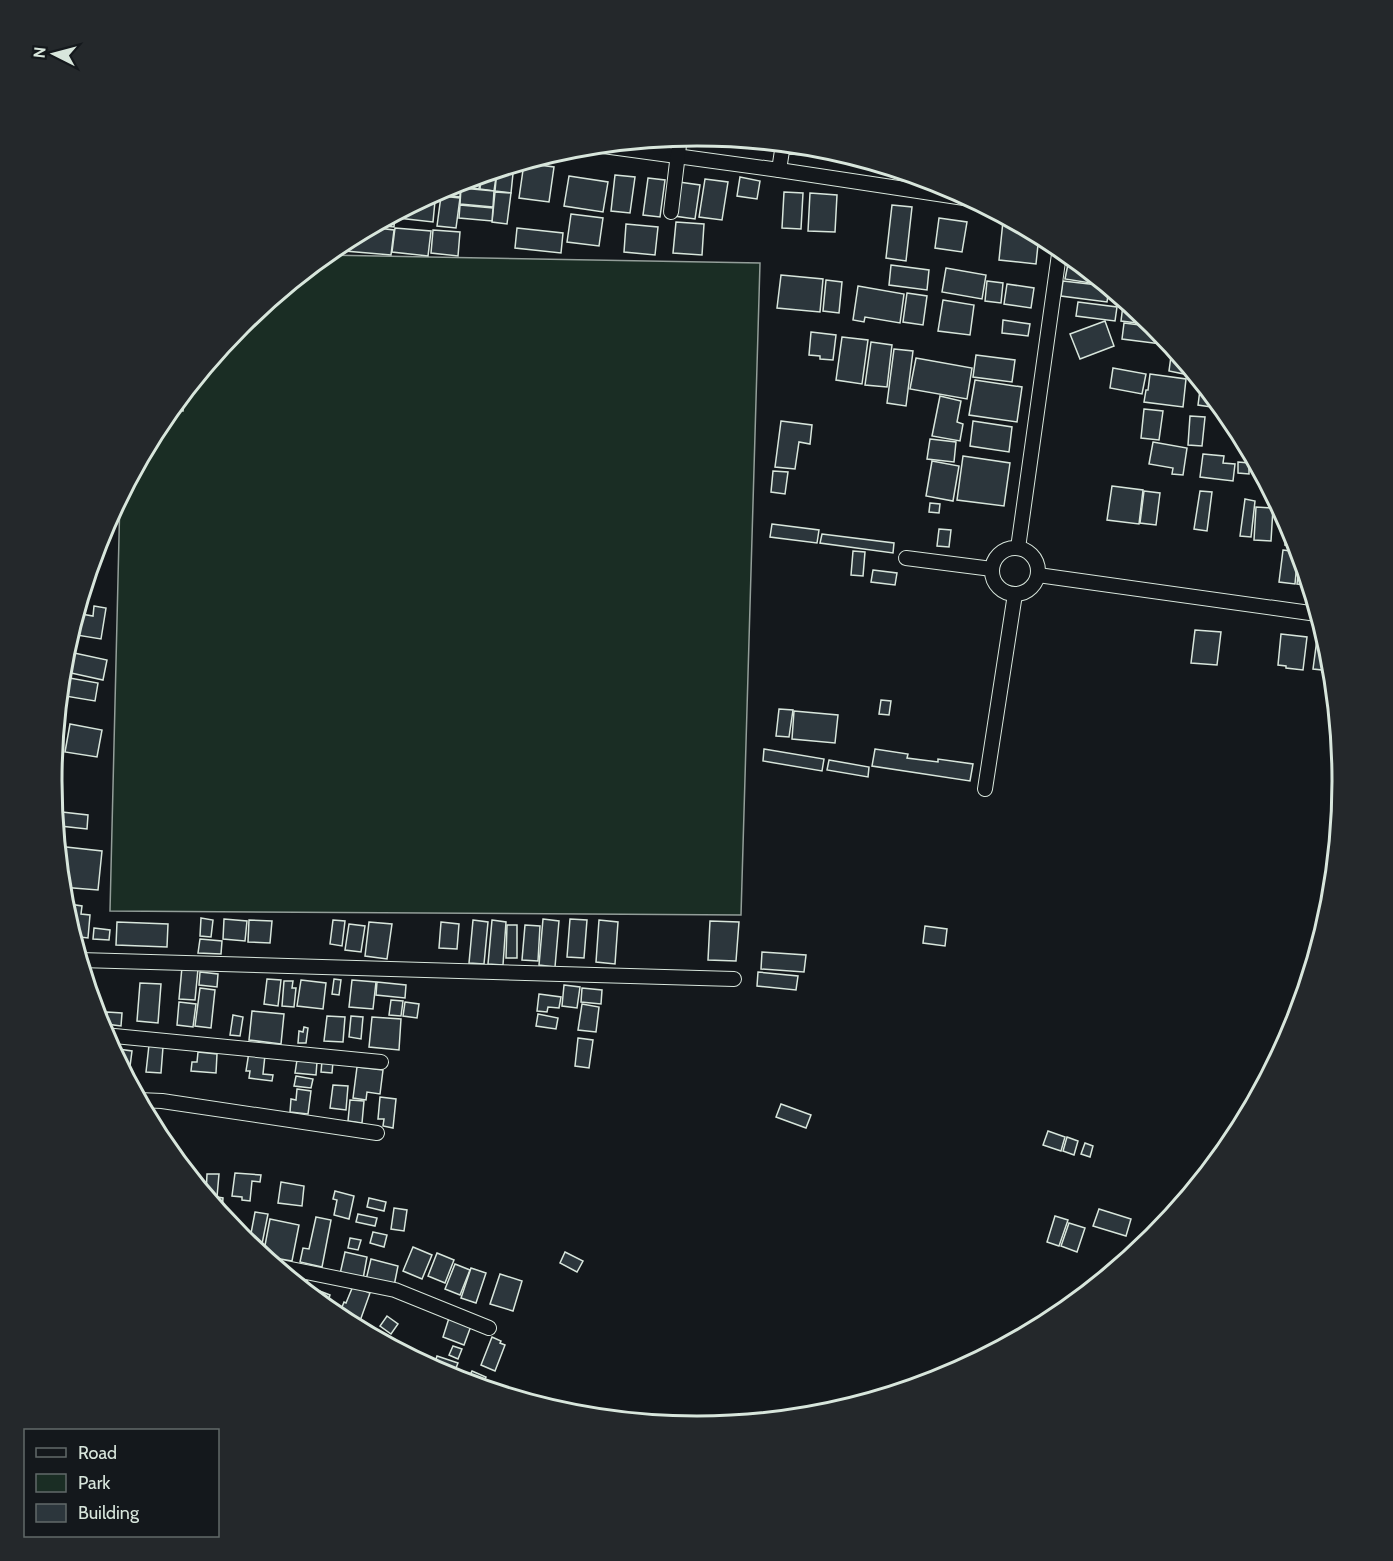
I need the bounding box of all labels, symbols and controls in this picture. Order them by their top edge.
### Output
north arrow [24,24,84,84]
text: N [30,46,50,59]
legend [24,1429,219,1537]
text: Road [78,1442,117,1464]
text: Park [78,1472,111,1494]
text: Building [78,1502,140,1524]

